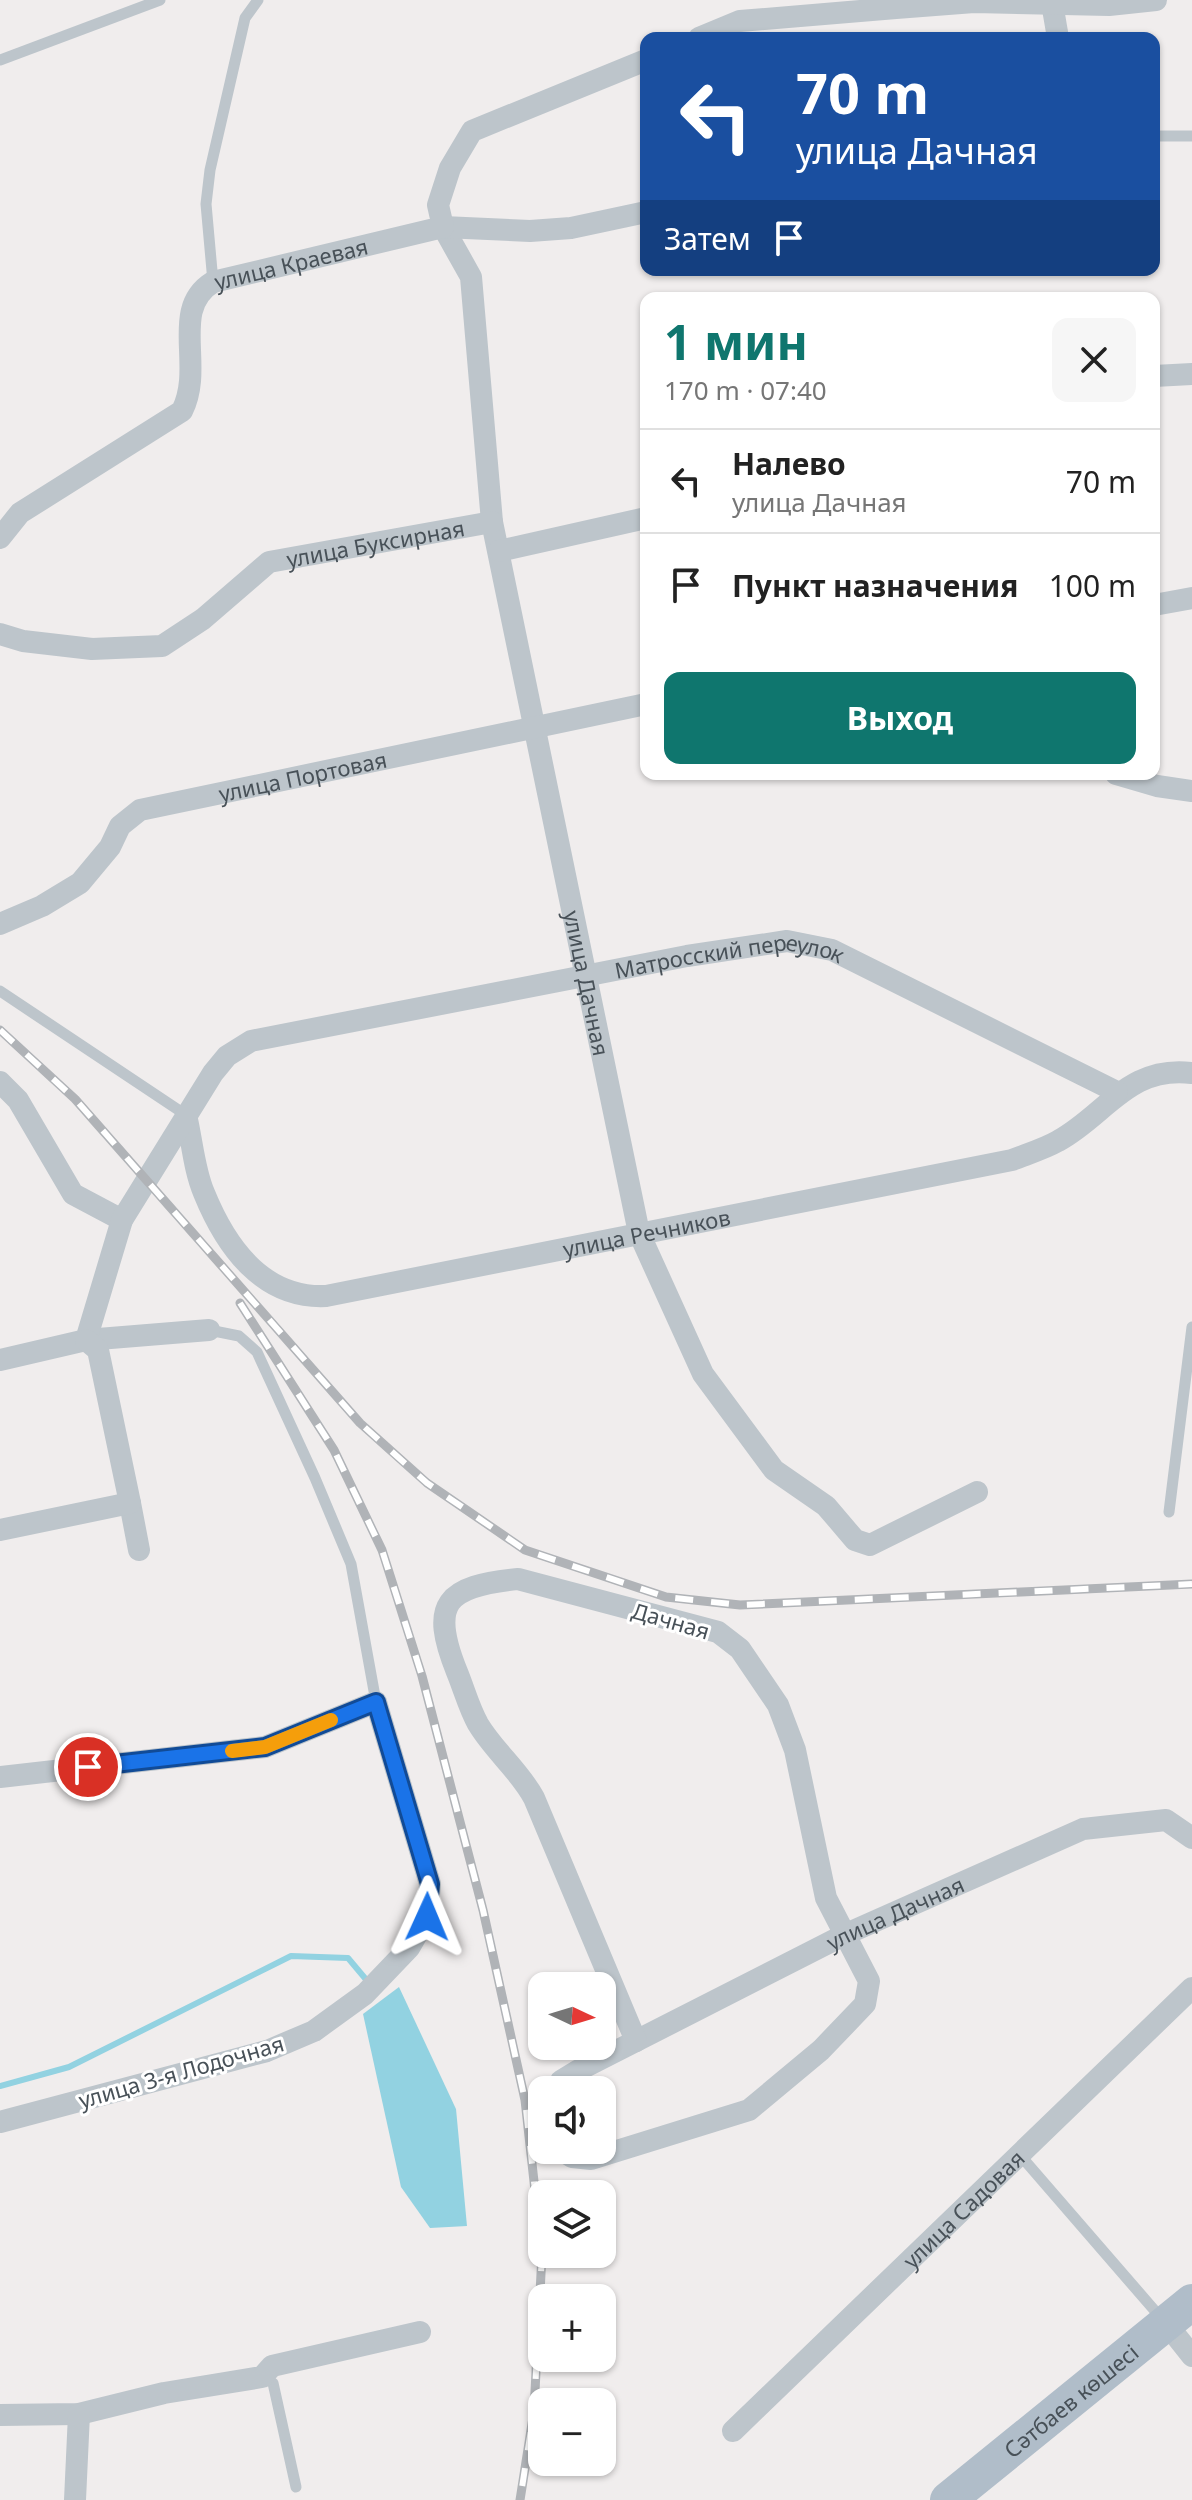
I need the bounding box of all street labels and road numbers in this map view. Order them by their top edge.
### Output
street label: улица Краевая [211,230,371,296]
street label: улица Буксирная [284,512,467,574]
street label: улица Портовая [216,744,389,808]
street label: улица Дачная [558,908,617,1058]
street label: Матросский переулок [612,926,850,985]
street label: улица Речников [560,1201,733,1264]
street label: Дачная [629,1595,713,1645]
street label: улица Дачная [821,1869,969,1957]
street label: улица 3-я Лодочная [75,2027,287,2115]
street label: улица Садовая [896,2143,1031,2275]
street label: Сәтбаев көшесі [997,2337,1144,2464]

